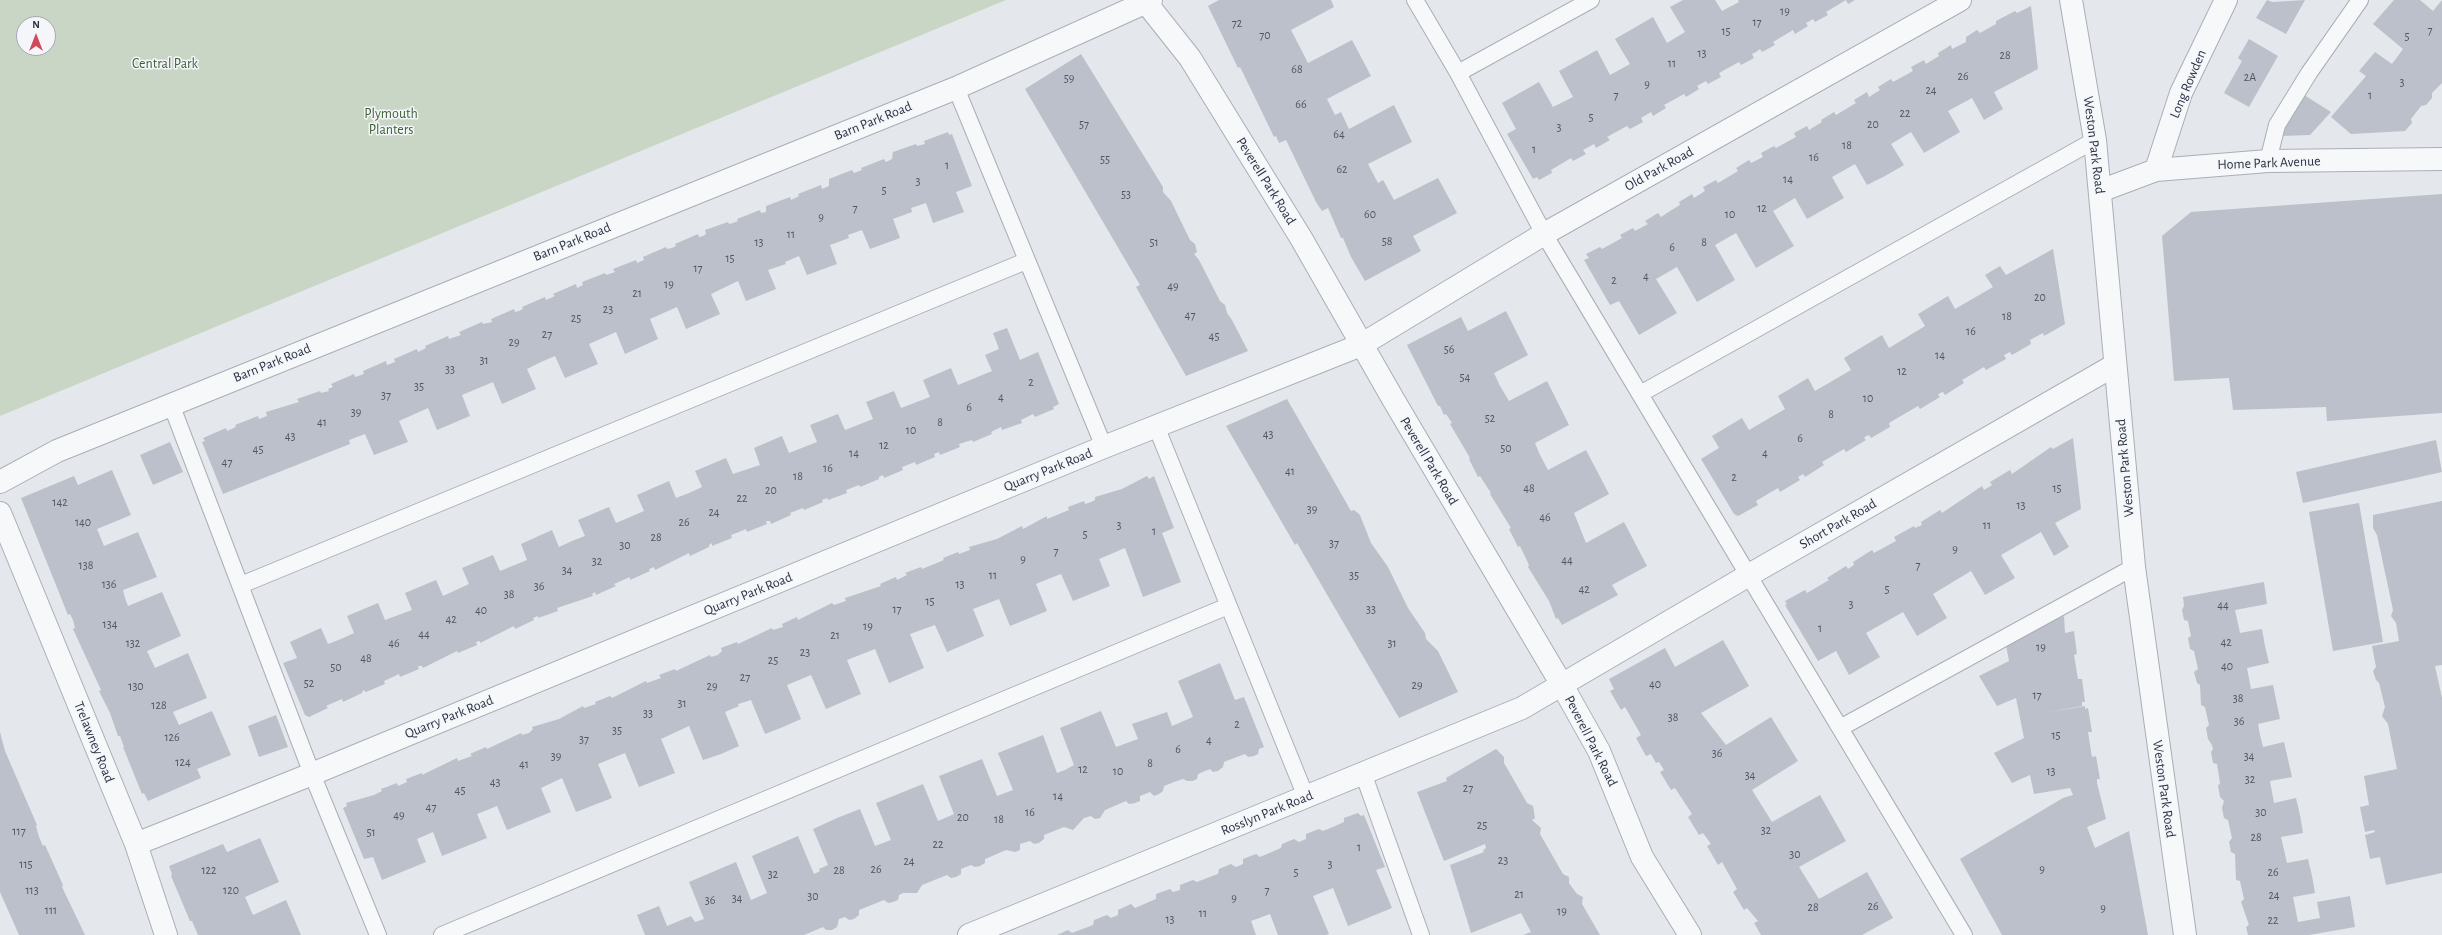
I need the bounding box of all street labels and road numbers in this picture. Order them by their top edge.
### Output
street label: Long Rowden [2166,47,2210,121]
street label: Weston Park Road [2080,95,2108,195]
street label: Barn Park Road [832,98,914,144]
street label: Peverell Park Road [1232,134,1300,228]
street label: Old Park Road [1622,143,1696,195]
street label: Home Park Avenue [2217,153,2321,173]
street label: Barn Park Road [531,219,613,265]
street label: Barn Park Road [231,340,313,386]
street label: Peverell Park Road [1396,414,1462,508]
street label: Weston Park Road [2112,418,2138,518]
street label: Quarry Park Road [1001,445,1095,495]
street label: Short Park Road [1797,495,1879,553]
street label: Quarry Park Road [701,569,795,619]
street label: Quarry Park Road [402,692,496,742]
street label: Peverell Park Road [1561,693,1621,789]
street label: Trelawney Road [70,699,118,785]
street label: Weston Park Road [2149,739,2179,839]
street label: Rosslyn Park Road [1219,787,1315,839]

